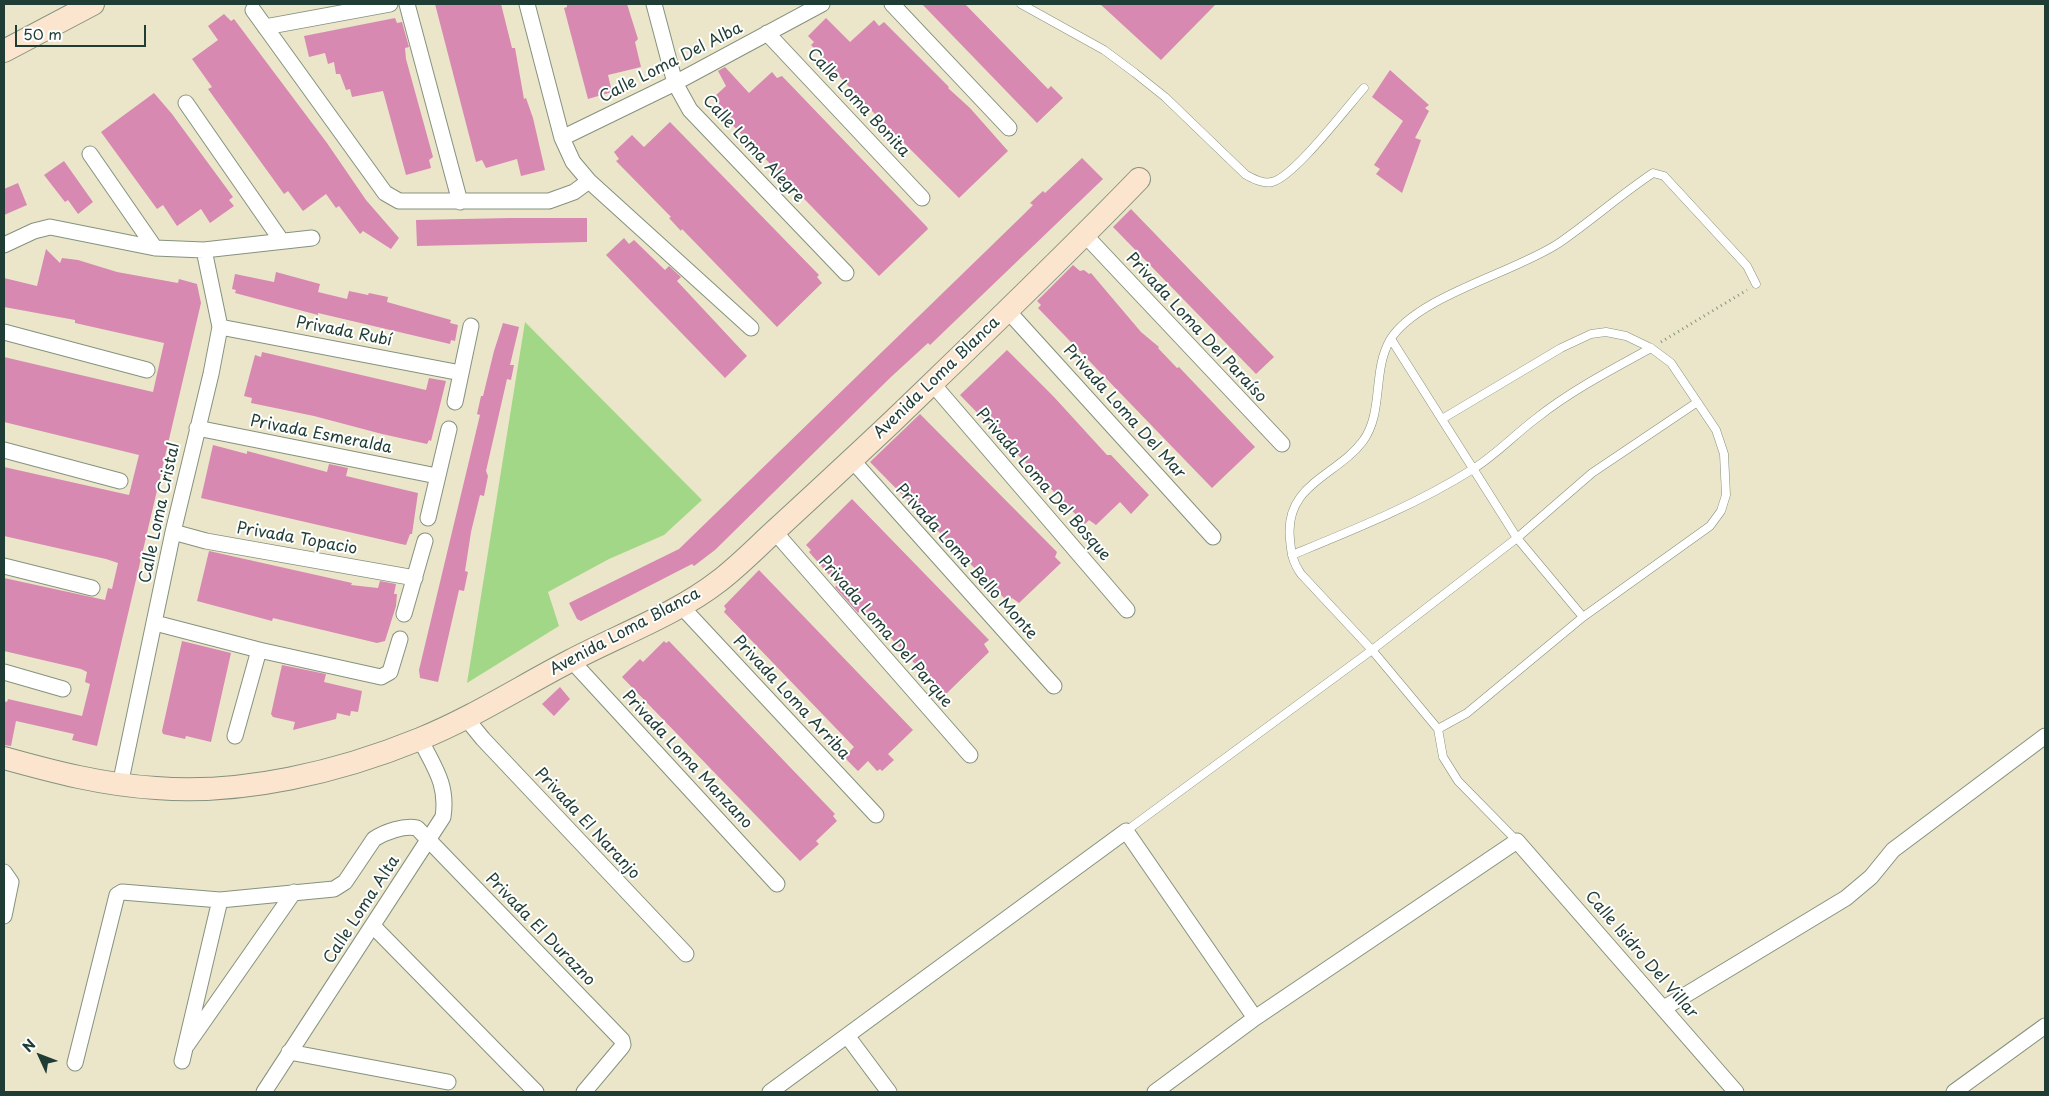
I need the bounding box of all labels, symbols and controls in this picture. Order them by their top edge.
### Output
scale bar [18,15,149,47]
street label: Calle Loma Del Alba [596,19,746,107]
text: 50 m [23,22,62,45]
street label: Calle Loma Bonita [803,45,913,161]
street label: Calle Loma Alegre [698,91,808,207]
street label: Privada Loma Del Paraíso [1122,249,1270,407]
street label: Privada Rubí [294,313,394,351]
street label: Avenida Loma Blanca [870,313,1004,443]
street label: Privada Loma Del Mar [1059,341,1189,483]
street label: Privada Loma Del Bosque [972,405,1114,565]
street label: Privada Esmeralda [248,412,394,458]
street label: Calle Loma Cristal [136,441,184,585]
street label: Privada Loma Bello Monte [891,480,1041,644]
street label: Privada Topacio [235,519,359,559]
street label: Privada Loma Del Parque [814,552,956,712]
street label: Avenida Loma Blanca [547,584,703,680]
street label: Privada Loma Arriba [729,632,853,764]
street label: Privada Loma Manzano [618,687,756,833]
street label: Privada El Naranjo [531,764,643,884]
street label: Calle Loma Alta [320,852,404,968]
street label: Privada El Durazno [481,870,599,990]
street label: Calle Isidro Del Villar [1580,887,1702,1023]
north arrow [15,1031,65,1081]
text: N [17,1034,40,1057]

